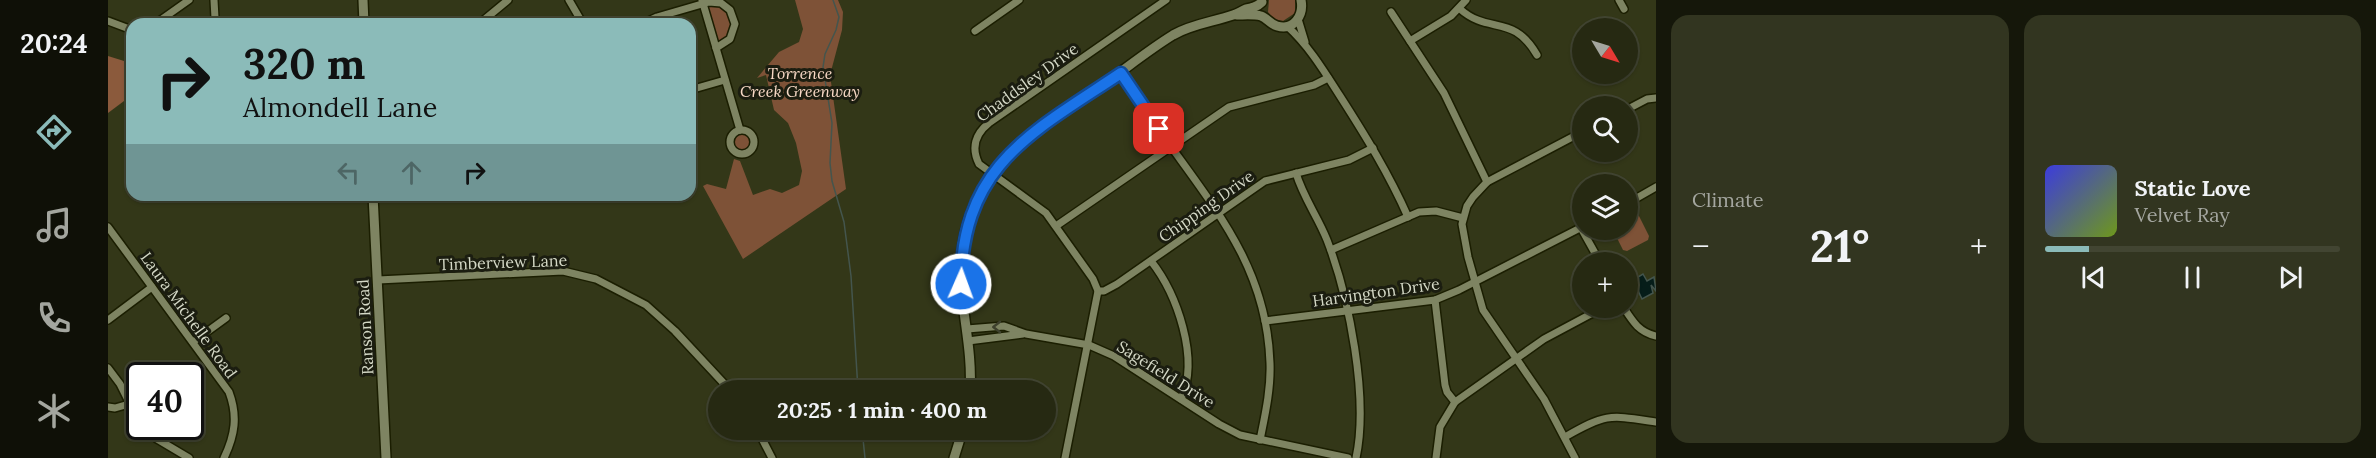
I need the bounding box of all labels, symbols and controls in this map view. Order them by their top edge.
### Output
north arrow [1572,18,1638,84]
map controls [1572,18,1638,318]
text: 20:24 [20,26,88,60]
text: 320 m [243,37,365,91]
street label: Chaddsley Drive [972,38,1082,126]
icon: right [144,42,222,120]
park label: Torrence Creek Greenway [740,63,860,101]
text: Almondell Lane [243,90,437,124]
button: search [1572,96,1638,162]
pin [1133,103,1184,154]
icon: directions [33,111,75,153]
icon: arrive [1142,112,1175,145]
icon: left [332,156,365,189]
icon: ahead [395,156,428,189]
icon: right [458,156,491,189]
street label: Chipping Drive [1155,166,1258,246]
button: layers [1572,174,1638,240]
text: Static Love [2135,174,2251,202]
text: Climate [1692,187,1764,212]
text: Velvet Ray [2135,202,2230,227]
icon: music [33,204,75,246]
text: 21° [1810,217,1869,274]
text: − [1692,225,1710,267]
text: + [1970,225,1987,267]
street label: Laura Michelle Road [136,248,242,382]
street label: Timberview Lane [438,250,568,274]
position arrow [929,252,993,316]
button: + [1572,252,1638,318]
icon: previous [2077,261,2110,294]
icon: pause [2176,261,2209,294]
icon: next [2274,261,2307,294]
street label: Harvington Drive [1311,273,1441,311]
street label: Ranson Road [352,278,377,375]
icon: phone [33,297,75,339]
one-way arrow [992,321,1001,333]
street label: Sagefield Drive [1113,336,1219,412]
speed limit sign: 40 [126,362,204,440]
icon: climate [33,390,75,432]
text: 20:25 · 1 min · 400 m [777,396,987,424]

